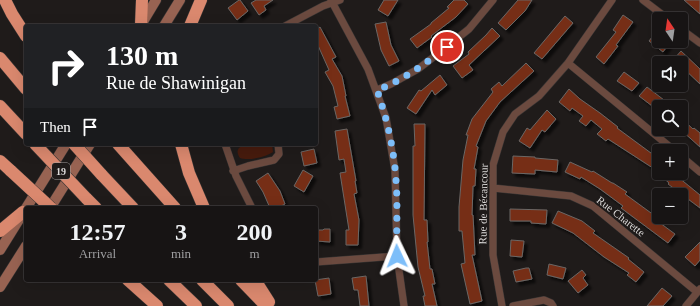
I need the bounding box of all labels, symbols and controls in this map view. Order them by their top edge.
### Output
north arrow [652,12,688,48]
map controls [652,12,688,224]
pin [430,30,464,64]
icon: arrive [436,36,458,58]
icon: right [40,40,92,92]
text: 130 m [106,40,178,71]
button: sound [652,56,688,92]
text: Rue de Shawinigan [106,73,246,93]
button: search [652,100,688,136]
icon: arrive [79,116,101,138]
text: Then [40,119,71,135]
button: + [652,144,688,180]
road number: 19 [52,163,70,179]
street label: Rue de Bécancour [476,163,490,244]
button: − [652,188,688,224]
street label: Rue Charette [595,193,648,239]
text: 12:57 [69,219,125,245]
text: 3 [175,219,187,245]
text: 200 [237,219,273,245]
position arrow [376,235,418,277]
text: Arrival [79,246,116,261]
text: min [171,246,191,261]
text: m [249,246,260,261]

